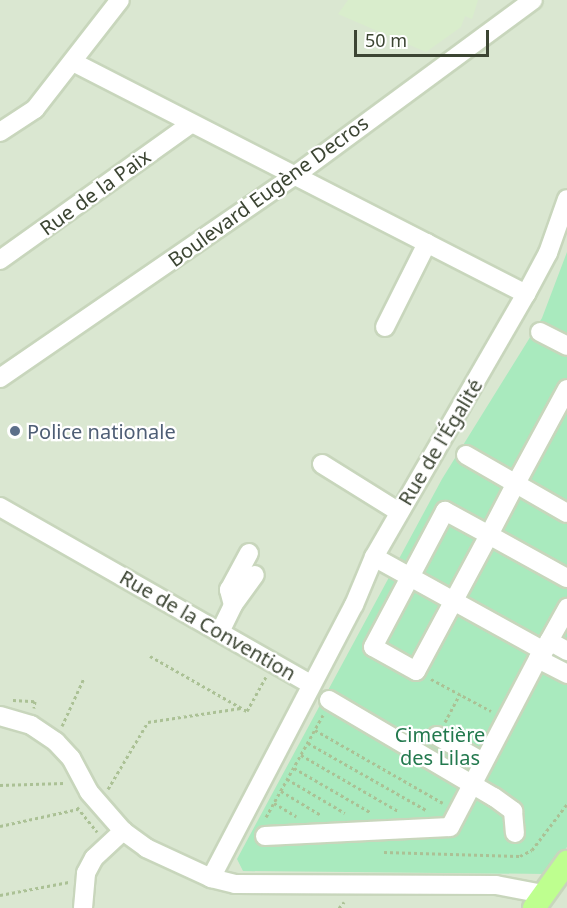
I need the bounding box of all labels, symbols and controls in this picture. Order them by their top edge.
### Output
scale bar [357,18,492,56]
text: 50 m [365,28,407,52]
street label: Boulevard Eugène Decros [163,110,373,272]
street label: Rue de la Paix [35,144,155,240]
street label: Rue de l'Égalité [393,374,487,510]
place label: Police nationale [27,419,176,443]
marker: Police nationale [8,424,22,438]
street label: Rue de la Convention [116,565,300,685]
park label: Cimetière des Lilas [395,722,485,769]

